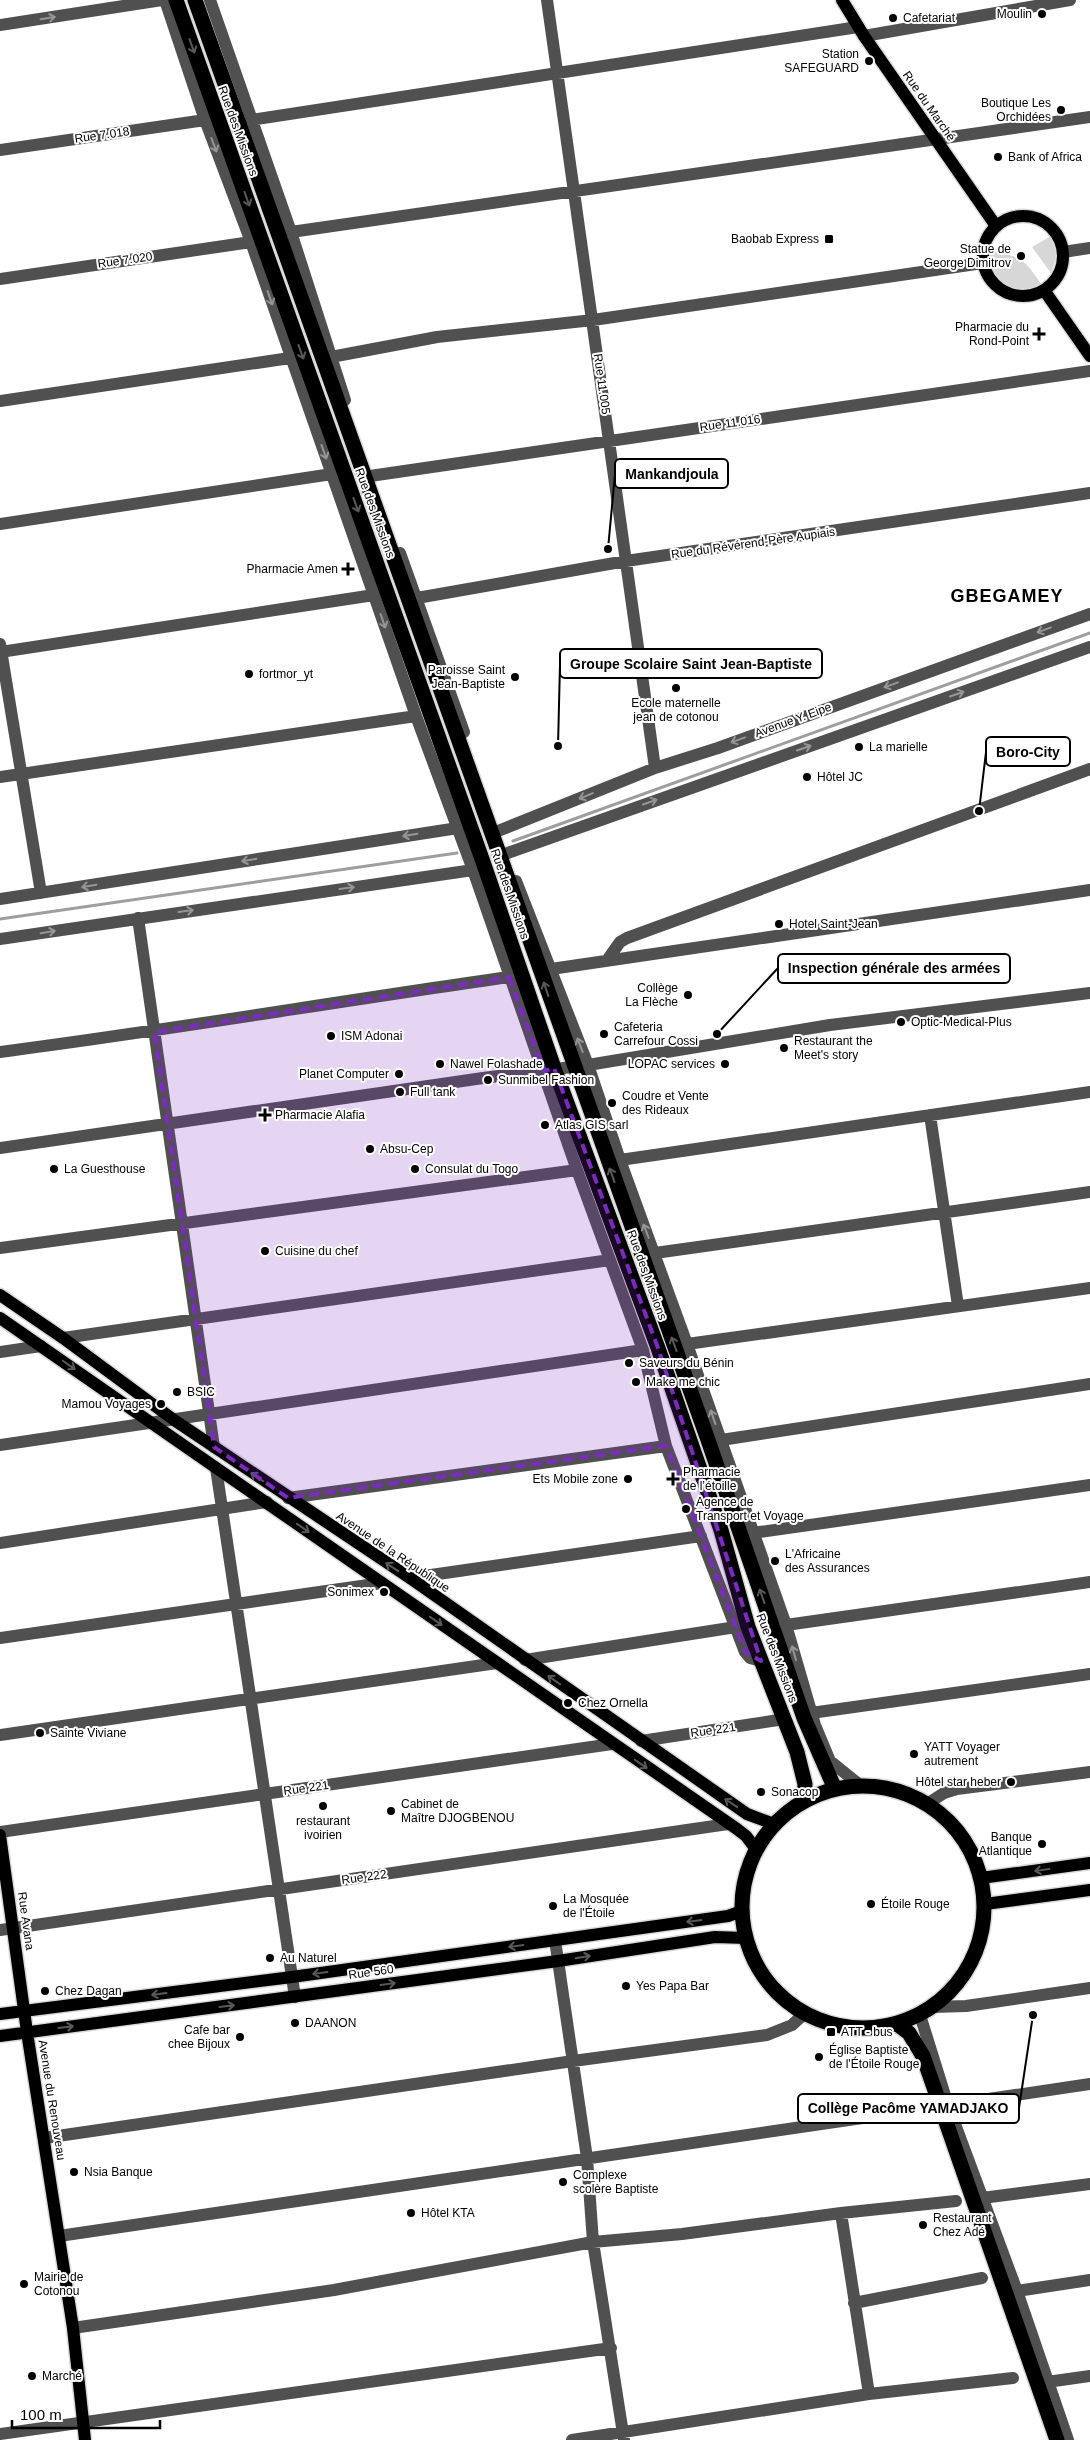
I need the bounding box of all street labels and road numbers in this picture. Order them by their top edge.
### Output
street label: Rue du Marché [900,68,958,144]
street label: Rue des Missions [215,84,261,178]
street label: Rue 7.018 [74,124,131,146]
street label: Rue 7.020 [97,249,154,271]
street label: Rue 11.005 [591,353,613,416]
street label: Rue 11.016 [699,412,762,434]
street label: Rue des Missions [352,466,398,560]
street label: Rue du Révérend-Père Aupiais [670,525,836,561]
street label: Avenue Y. Eipe [753,700,834,740]
street label: Rue des Missions [488,847,532,941]
street label: Rue des Missions [624,1228,670,1322]
street label: Avenue de la République [334,1509,453,1595]
street label: Rue des Missions [753,1611,801,1705]
street label: Rue 221 [690,1720,737,1740]
street label: Rue 221 [283,1778,330,1798]
street label: Rue 222 [341,1867,388,1887]
street label: Rue Avana [15,1891,37,1951]
street label: Rue 560 [348,1962,395,1982]
street label: Avenue du Renouveau [36,2039,68,2161]

